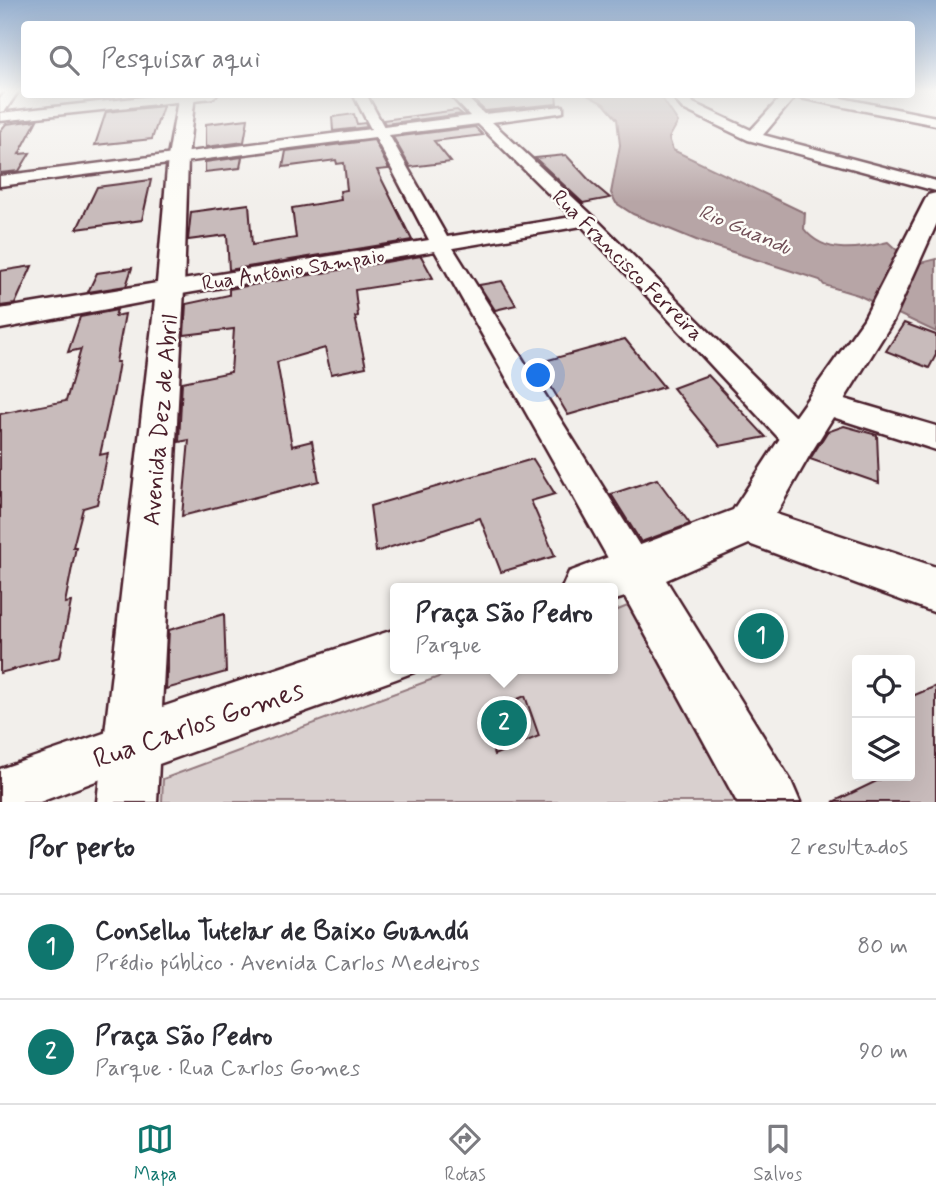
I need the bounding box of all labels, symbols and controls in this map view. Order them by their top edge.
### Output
search box [21,21,915,98]
icon: search [45,41,83,79]
text: Pesquisar aqui [101,43,260,77]
street label: Rua Francisco Ferreira [545,184,709,348]
water label: Rio Guandu [694,198,797,263]
street label: Rua Antônio Sampaio [200,242,387,298]
street label: Avenida Dez de Abril [137,313,186,527]
your location [521,358,555,392]
popup [390,583,618,674]
text: Praça São Pedro [415,597,593,631]
pin: 1 [738,610,784,662]
text: Parque [415,631,481,661]
map controls [852,655,915,781]
button: locate [852,655,915,718]
street label: Rua Carlos Gomes [89,672,309,779]
pin: 2 [481,697,527,749]
button: layers [852,718,915,781]
text: Por perto [28,828,135,867]
text: 2 resultados [790,833,908,863]
text: Conselho Tutelar de Baixo Guandú [95,915,468,949]
text: 1 [46,932,56,962]
text: 80 m [857,932,908,962]
text: Prédio público · Avenida Carlos Medeiros [95,949,480,979]
text: Praça São Pedro [95,1020,273,1054]
text: 2 [45,1037,57,1067]
text: 90 m [859,1037,908,1067]
text: Parque · Rua Carlos Gomes [95,1054,360,1084]
tab: Mapa [134,1120,177,1187]
tab: Rotas [444,1120,486,1187]
tab: Salvos [753,1120,802,1187]

